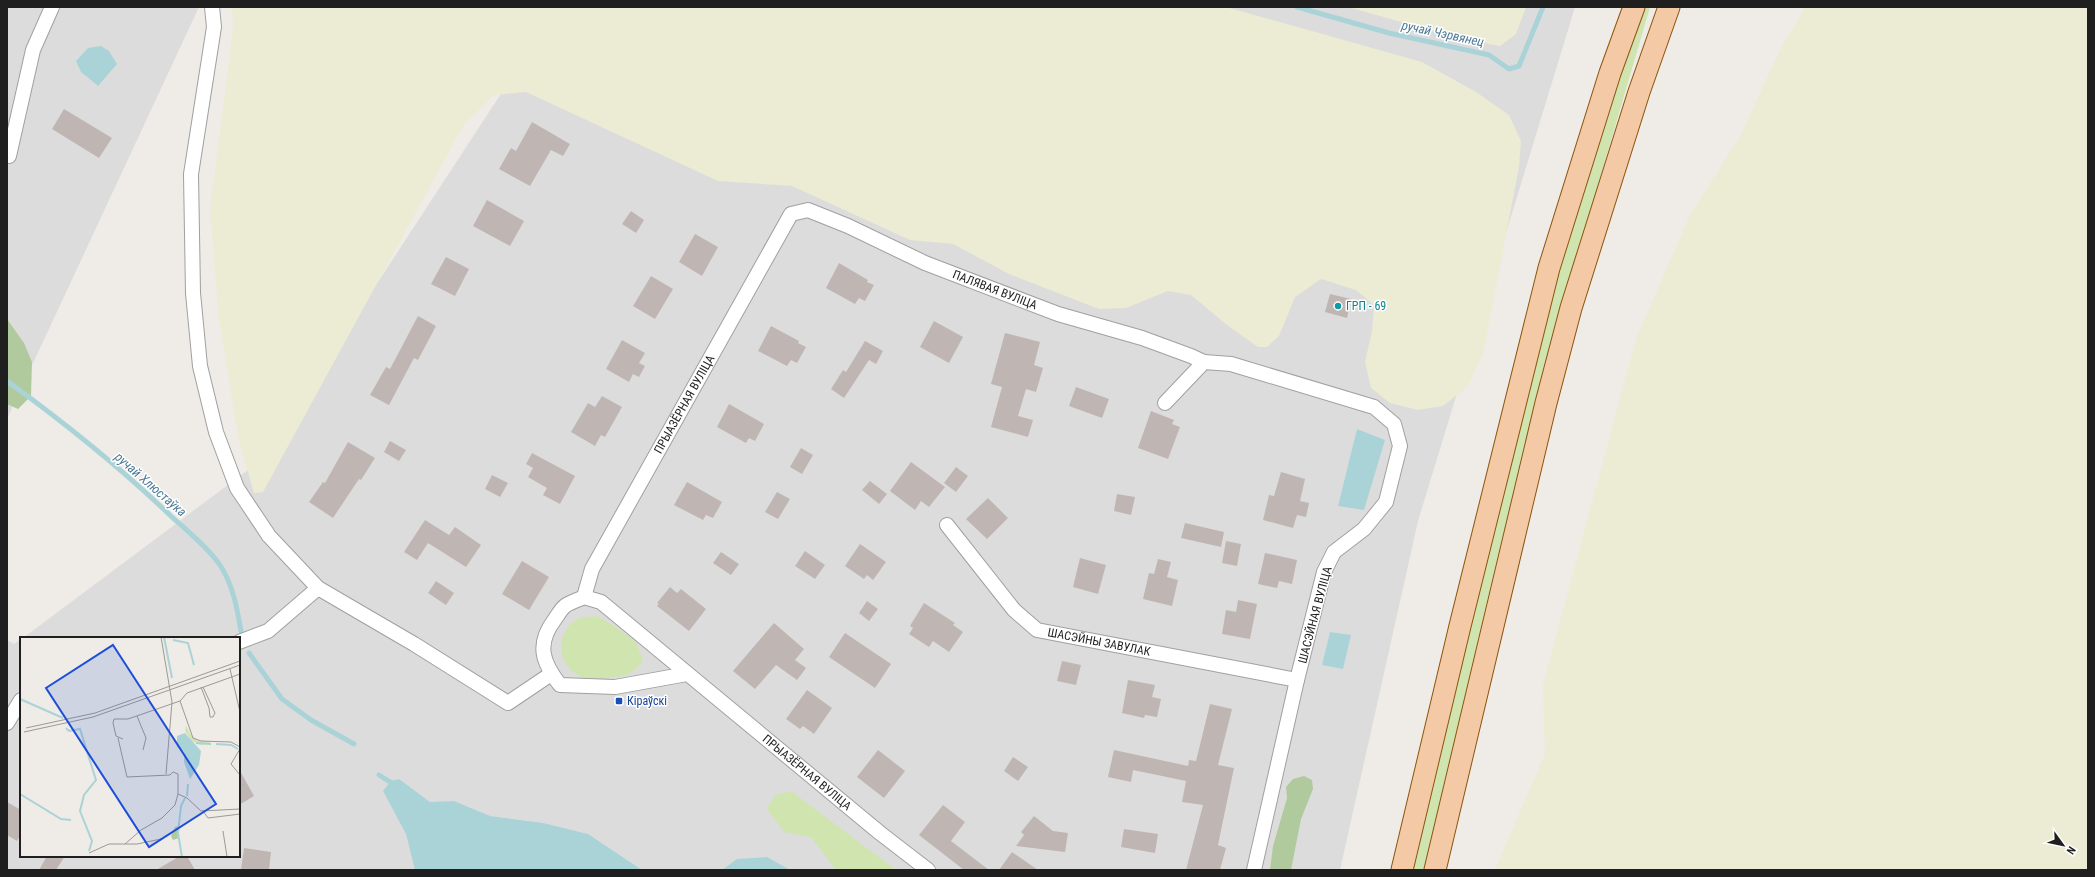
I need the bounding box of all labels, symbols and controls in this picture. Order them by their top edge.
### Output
water label: ручай Чэрвянец [1399,17,1486,50]
street label: ПАЛЯВАЯ ВУЛІЦА [951,267,1039,312]
place label: ГРП - 69 [1346,299,1386,313]
marker: ГРП - 69 [1333,301,1343,311]
street label: ПРЫАЗЁРНАЯ ВУЛІЦА [651,352,718,456]
water label: ручай Хлюстаўка [111,449,189,519]
street label: ШАСЭЙНАЯ ВУЛІЦА [1294,565,1335,665]
street label: ШАСЭЙНЫ ЗАВУЛАК [1047,625,1152,659]
inset map [20,637,240,857]
place label: Кіраўскі [627,694,667,708]
marker: Кіраўскі [614,696,624,706]
street label: ПРЫАЗЁРНАЯ ВУЛІЦА [760,732,854,813]
north arrow [2043,825,2083,865]
text: N [2064,844,2078,857]

